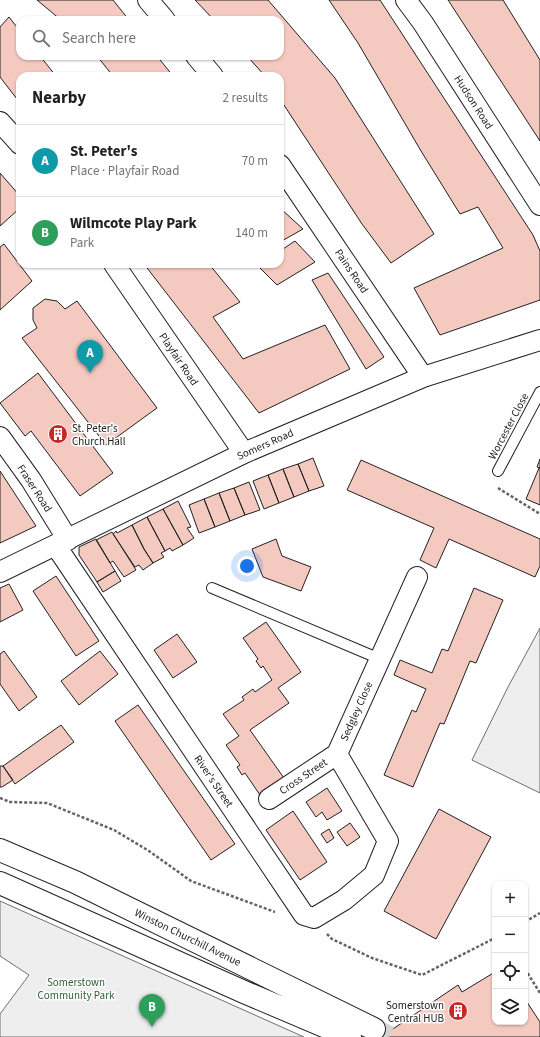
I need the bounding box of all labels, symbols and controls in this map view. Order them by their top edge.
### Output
search box [16,16,284,60]
icon: search [30,27,52,49]
text: Search here [62,28,136,49]
street label: Hudson Road [450,72,497,132]
text: Nearby [32,86,86,110]
text: 2 results [223,89,268,107]
text: St. Peter's [70,141,137,162]
text: A [41,152,49,170]
text: 70 m [242,152,268,170]
text: Place · Playfair Road [70,162,179,180]
text: Wilmcote Play Park [70,213,197,234]
text: B [41,224,49,242]
text: 140 m [235,224,268,242]
text: Park [70,234,94,252]
street label: Pains Road [331,246,372,296]
street label: Playfair Road [155,330,202,389]
pin: A [77,340,103,373]
street label: Worcester Close [485,390,532,462]
place label: St. Peter's Church Hall [72,421,126,449]
building icon: St. Peter's Church Hall [47,423,69,445]
street label: Somers Road [234,425,296,464]
street label: Fraser Road [14,462,56,515]
your location [237,556,257,576]
street label: Sedgley Close [337,679,376,743]
street label: River's Street [191,752,237,811]
street label: Cross Street [276,755,330,798]
map controls [492,881,528,1025]
button: + [492,881,528,917]
street label: Winston Churchill Avenue [132,905,244,970]
button: − [492,917,528,953]
button: locate [492,953,528,989]
park label: Somerstown Community Park [38,975,115,1003]
button: layers [492,989,528,1025]
pin: B [139,994,165,1027]
place label: Somerstown Central HUB [386,998,445,1026]
building icon: Somerstown Central HUB [447,1000,469,1022]

